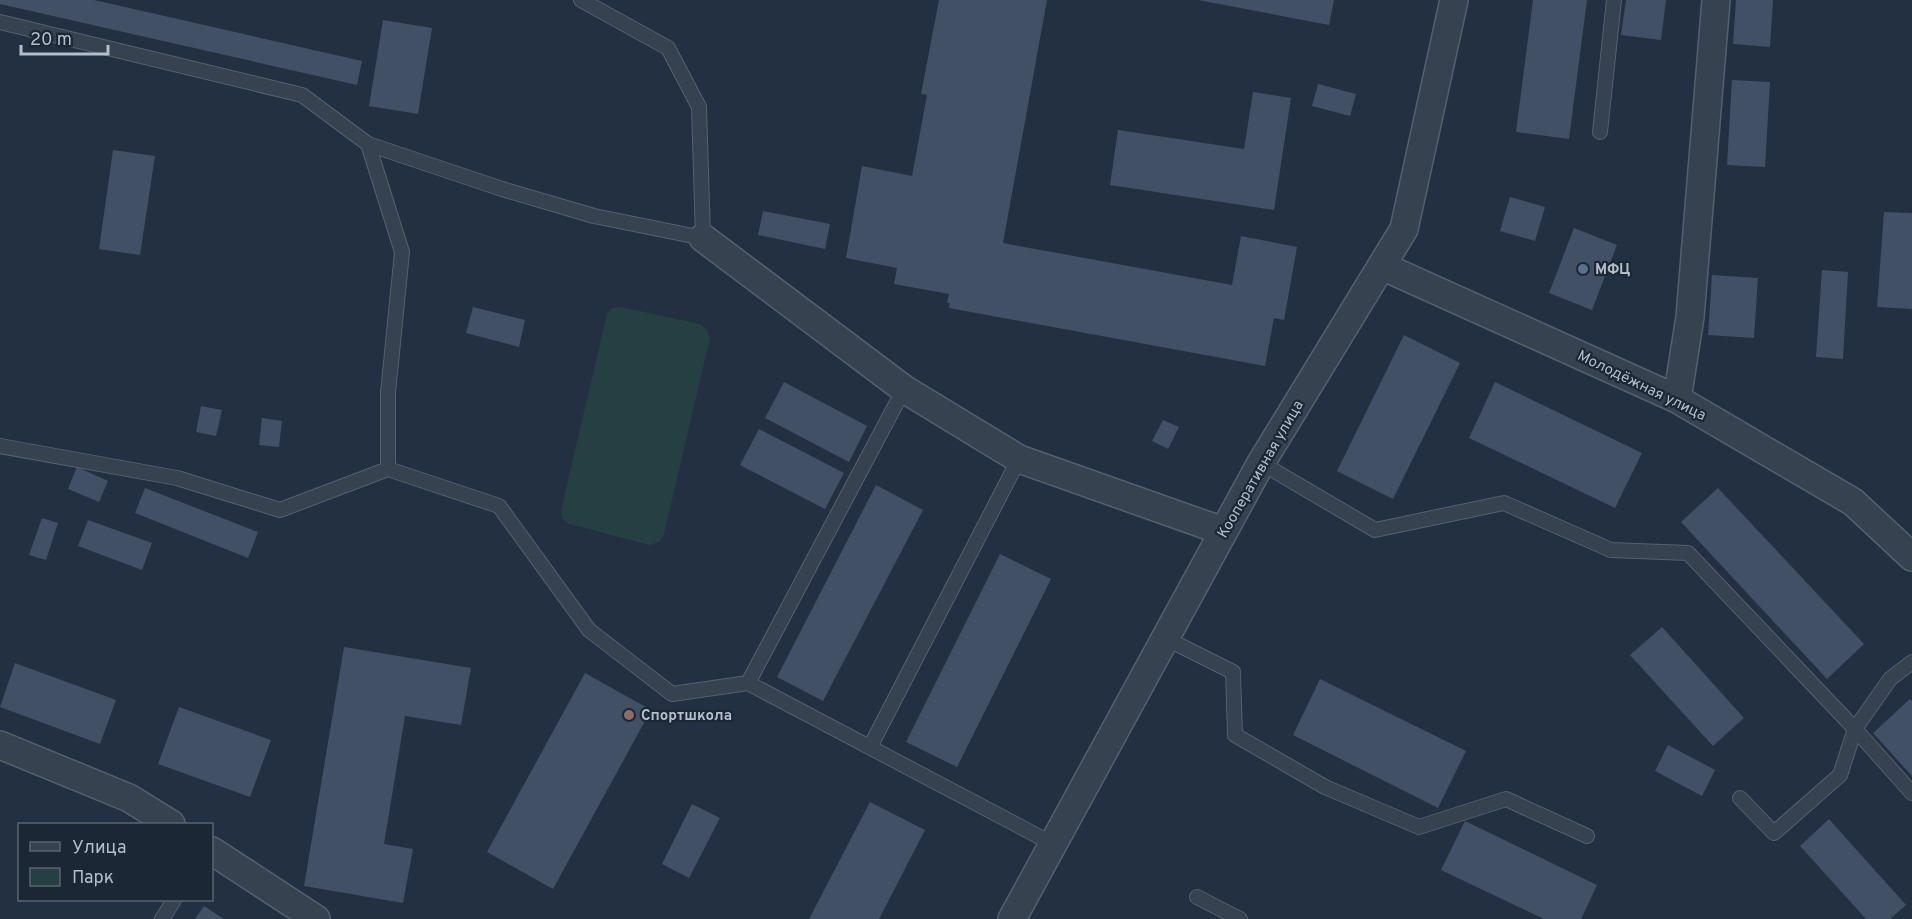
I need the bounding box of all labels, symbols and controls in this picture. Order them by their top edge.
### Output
scale bar [21,18,108,56]
text: 20 m [30,29,72,52]
place label: МФЦ [1595,261,1630,280]
marker: МФЦ [1576,262,1590,276]
street label: Молодёжная улица [1574,347,1709,426]
street label: Кооперативная улица [1214,397,1309,542]
place label: Спортшкола [641,707,732,726]
marker: Спортшкола [622,708,636,722]
legend [18,823,213,901]
text: Улица [72,837,126,860]
text: Парк [72,867,114,890]

